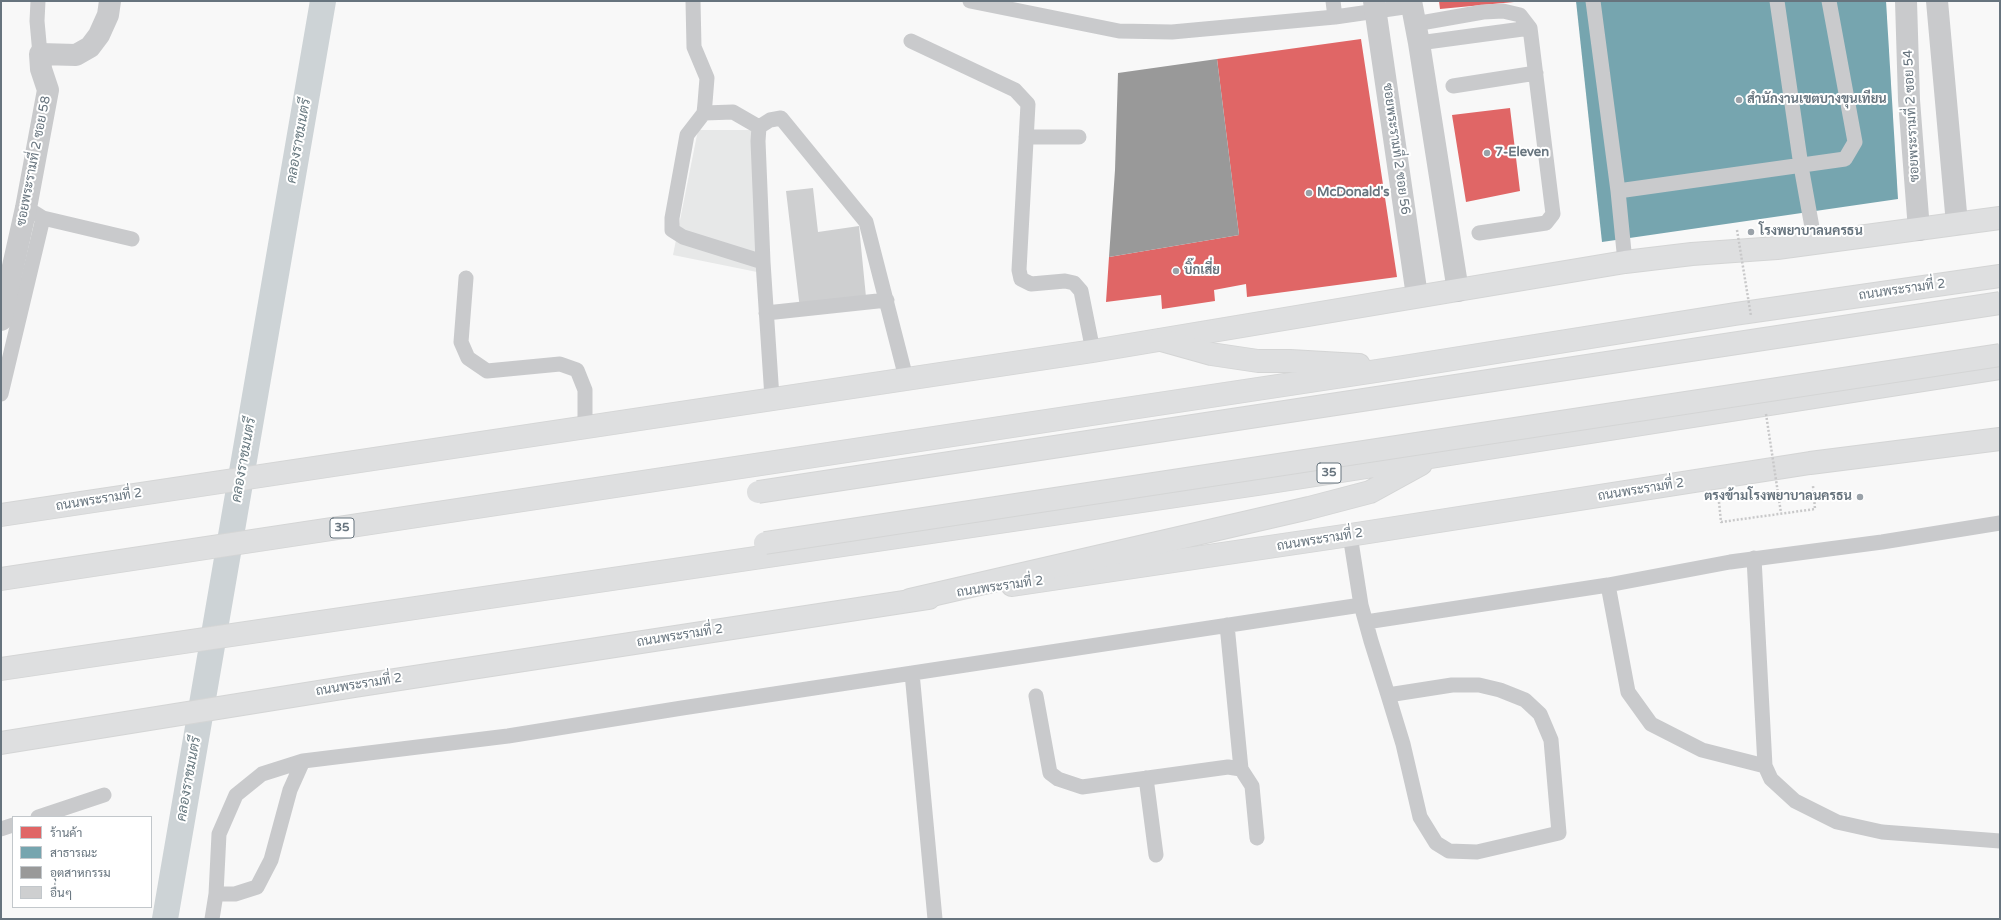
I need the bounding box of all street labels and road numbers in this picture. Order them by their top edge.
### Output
street label: ซอยพระรามที่ 2 ซอย 54 [1901,49,1923,183]
street label: ซอยพระรามที่ 2 ซอย 56 [1379,82,1413,216]
street label: ซอยพระรามที่ 2 ซอย 58 [14,94,54,228]
street label: ถนนพระรามที่ 2 [1858,276,1946,304]
road number: 35 [1317,463,1341,483]
street label: ถนนพระรามที่ 2 [1597,475,1685,505]
street label: ถนนพระรามที่ 2 [55,485,143,515]
road number: 35 [330,518,354,538]
street label: ถนนพระรามที่ 2 [1276,525,1364,555]
street label: ถนนพระรามที่ 2 [956,573,1044,601]
street label: ถนนพระรามที่ 2 [636,621,724,651]
street label: ถนนพระรามที่ 2 [315,670,403,700]

